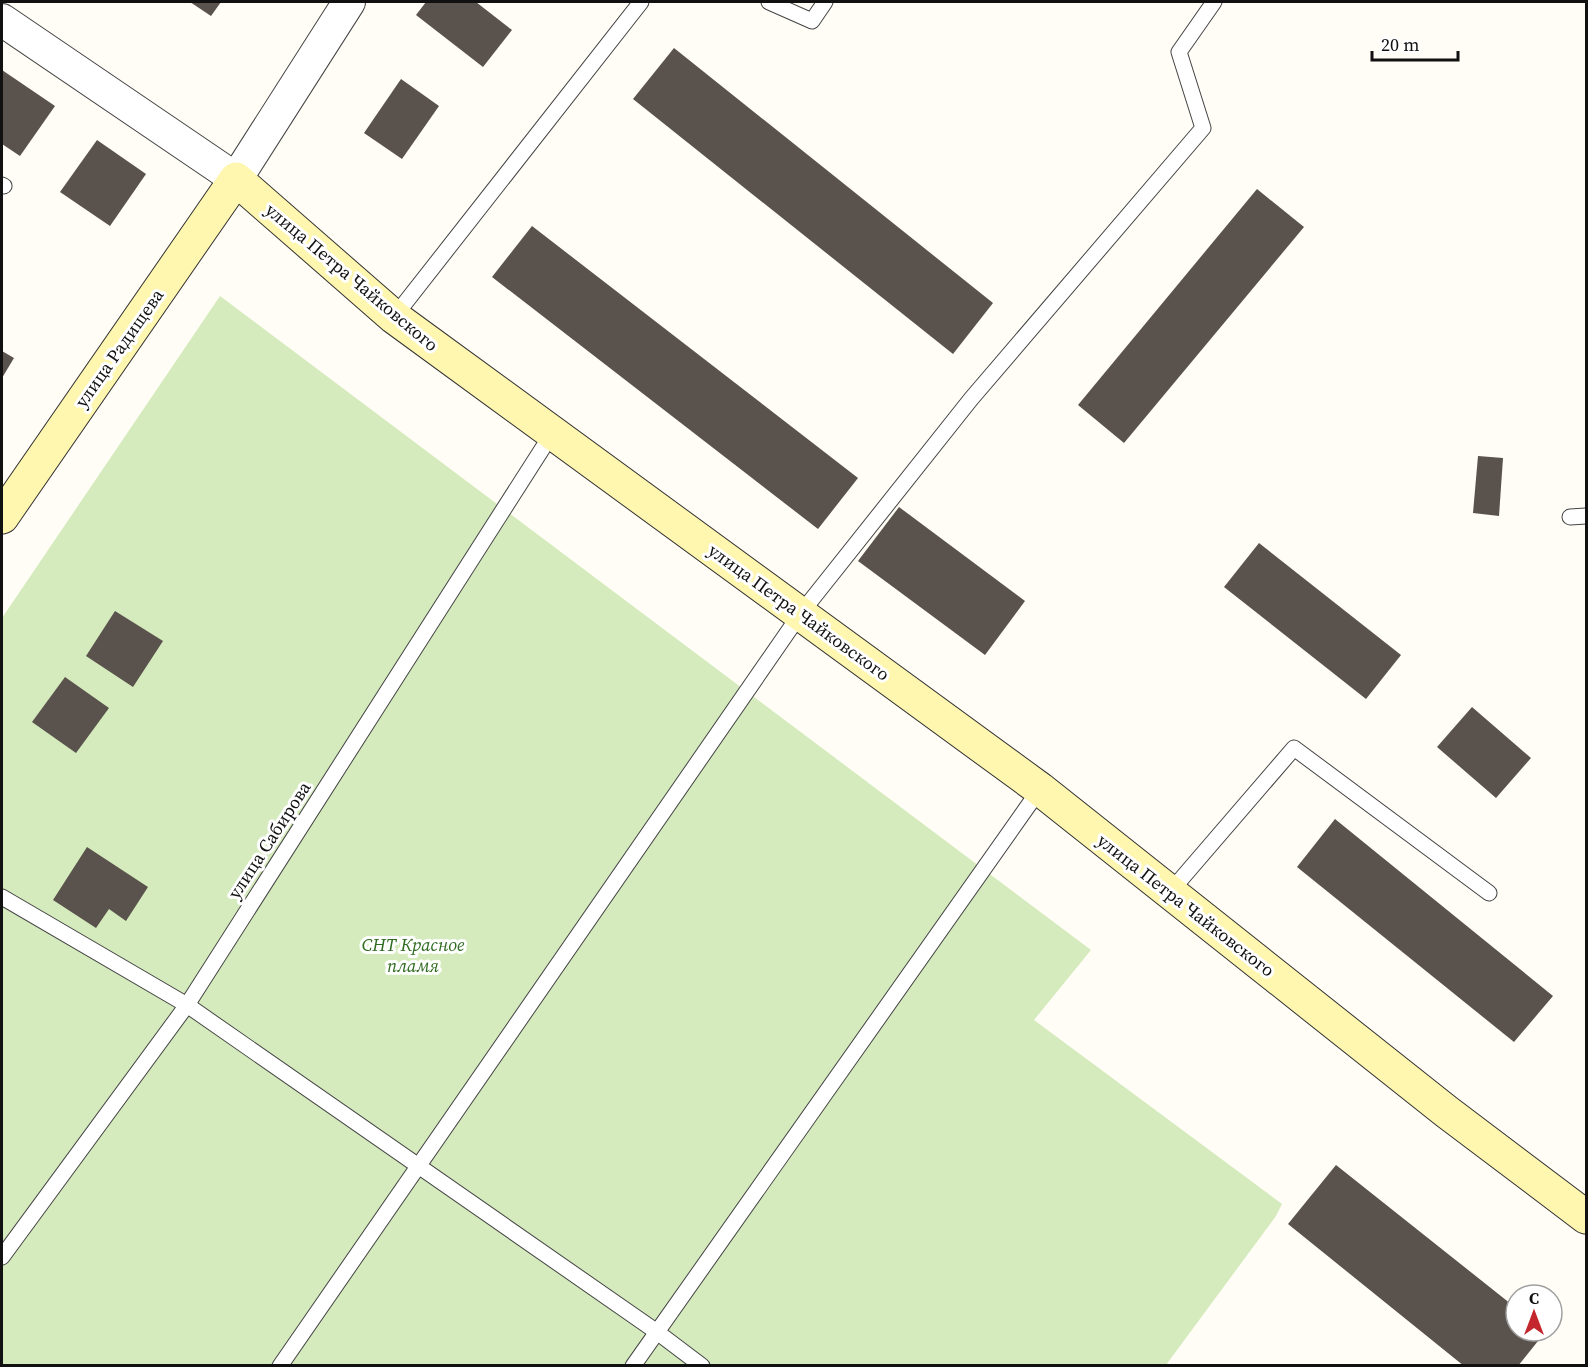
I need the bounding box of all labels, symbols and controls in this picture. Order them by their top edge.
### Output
scale bar [1372,24,1458,62]
text: 20 m [1381,32,1419,57]
street label: улица Петра Чайковского [260,197,444,357]
street label: улица Радищева [69,283,170,412]
street label: улица Петра Чайковского [703,538,895,687]
street label: улица Сабирова [222,776,317,904]
street label: улица Петра Чайковского [1092,828,1280,982]
park label: СНТ Красное пламя [362,932,465,978]
north arrow [1504,1283,1564,1343]
text: С [1529,1287,1539,1309]

